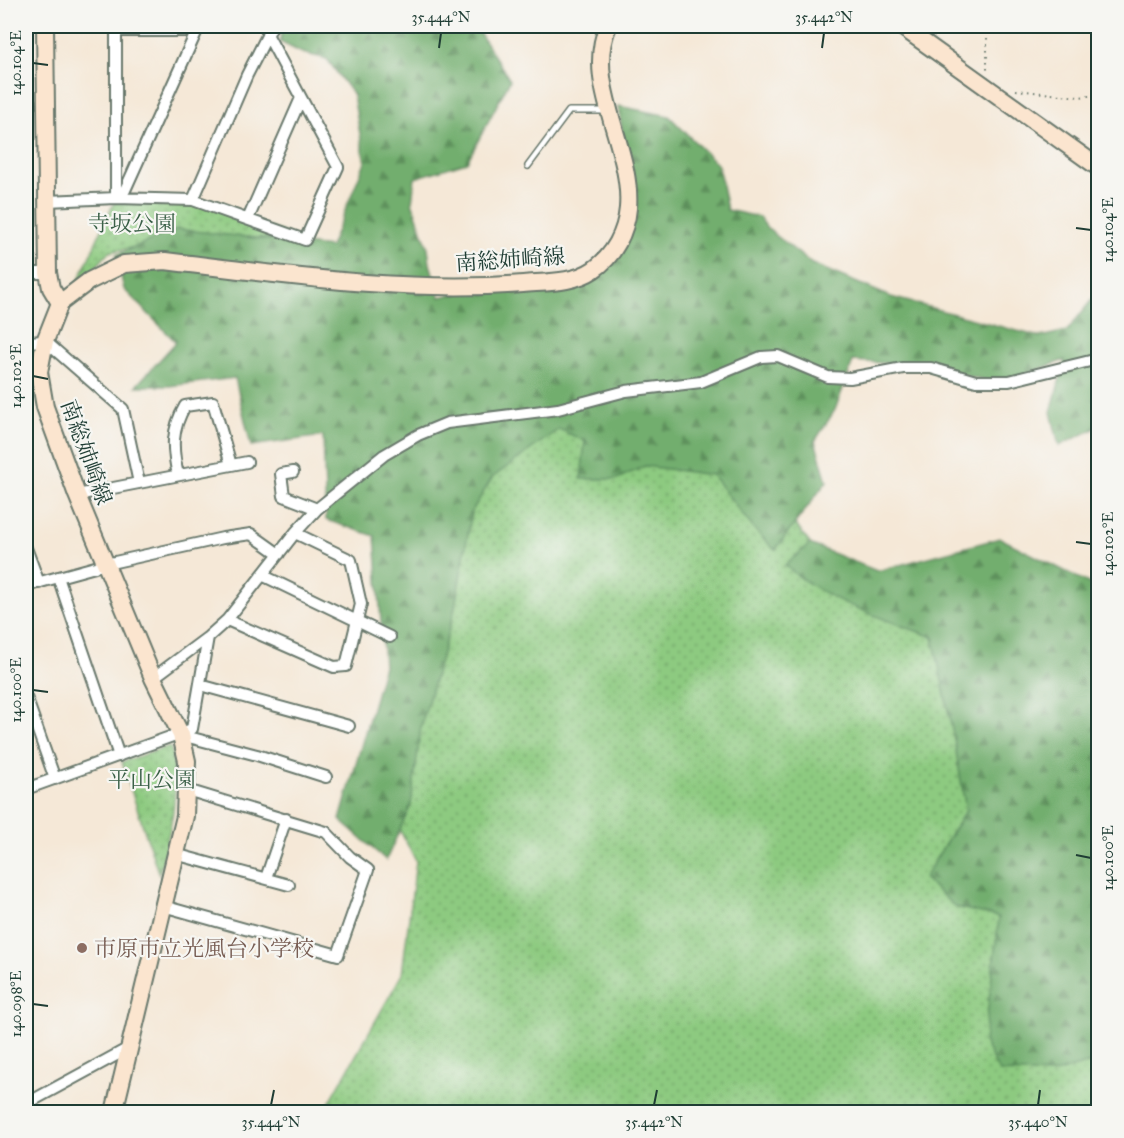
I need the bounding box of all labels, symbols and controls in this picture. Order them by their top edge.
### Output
text: 35.444°N [411,8,471,26]
text: 35.442°N [795,8,853,26]
text: 140.104°E [7,30,25,96]
text: 140.104°E [1099,197,1117,263]
park label: 寺坂公園 [88,210,176,237]
street label: 南総姉崎線 [454,242,566,277]
text: 140.102°E [7,344,25,408]
street label: 南総姉崎線 [55,396,118,508]
text: 140.102°E [1099,512,1117,576]
text: 140.100°E [7,657,25,723]
park label: 平山公園 [108,766,196,793]
text: 140.100°E [1099,825,1117,891]
place label: 市原市立光風台小学校 [94,935,314,962]
marker: 市原市立光風台小学校 [75,941,89,955]
text: 140.098°E [7,970,25,1038]
text: 35.444°N [241,1113,301,1131]
text: 35.442°N [625,1113,683,1131]
text: 35.440°N [1008,1113,1068,1131]

